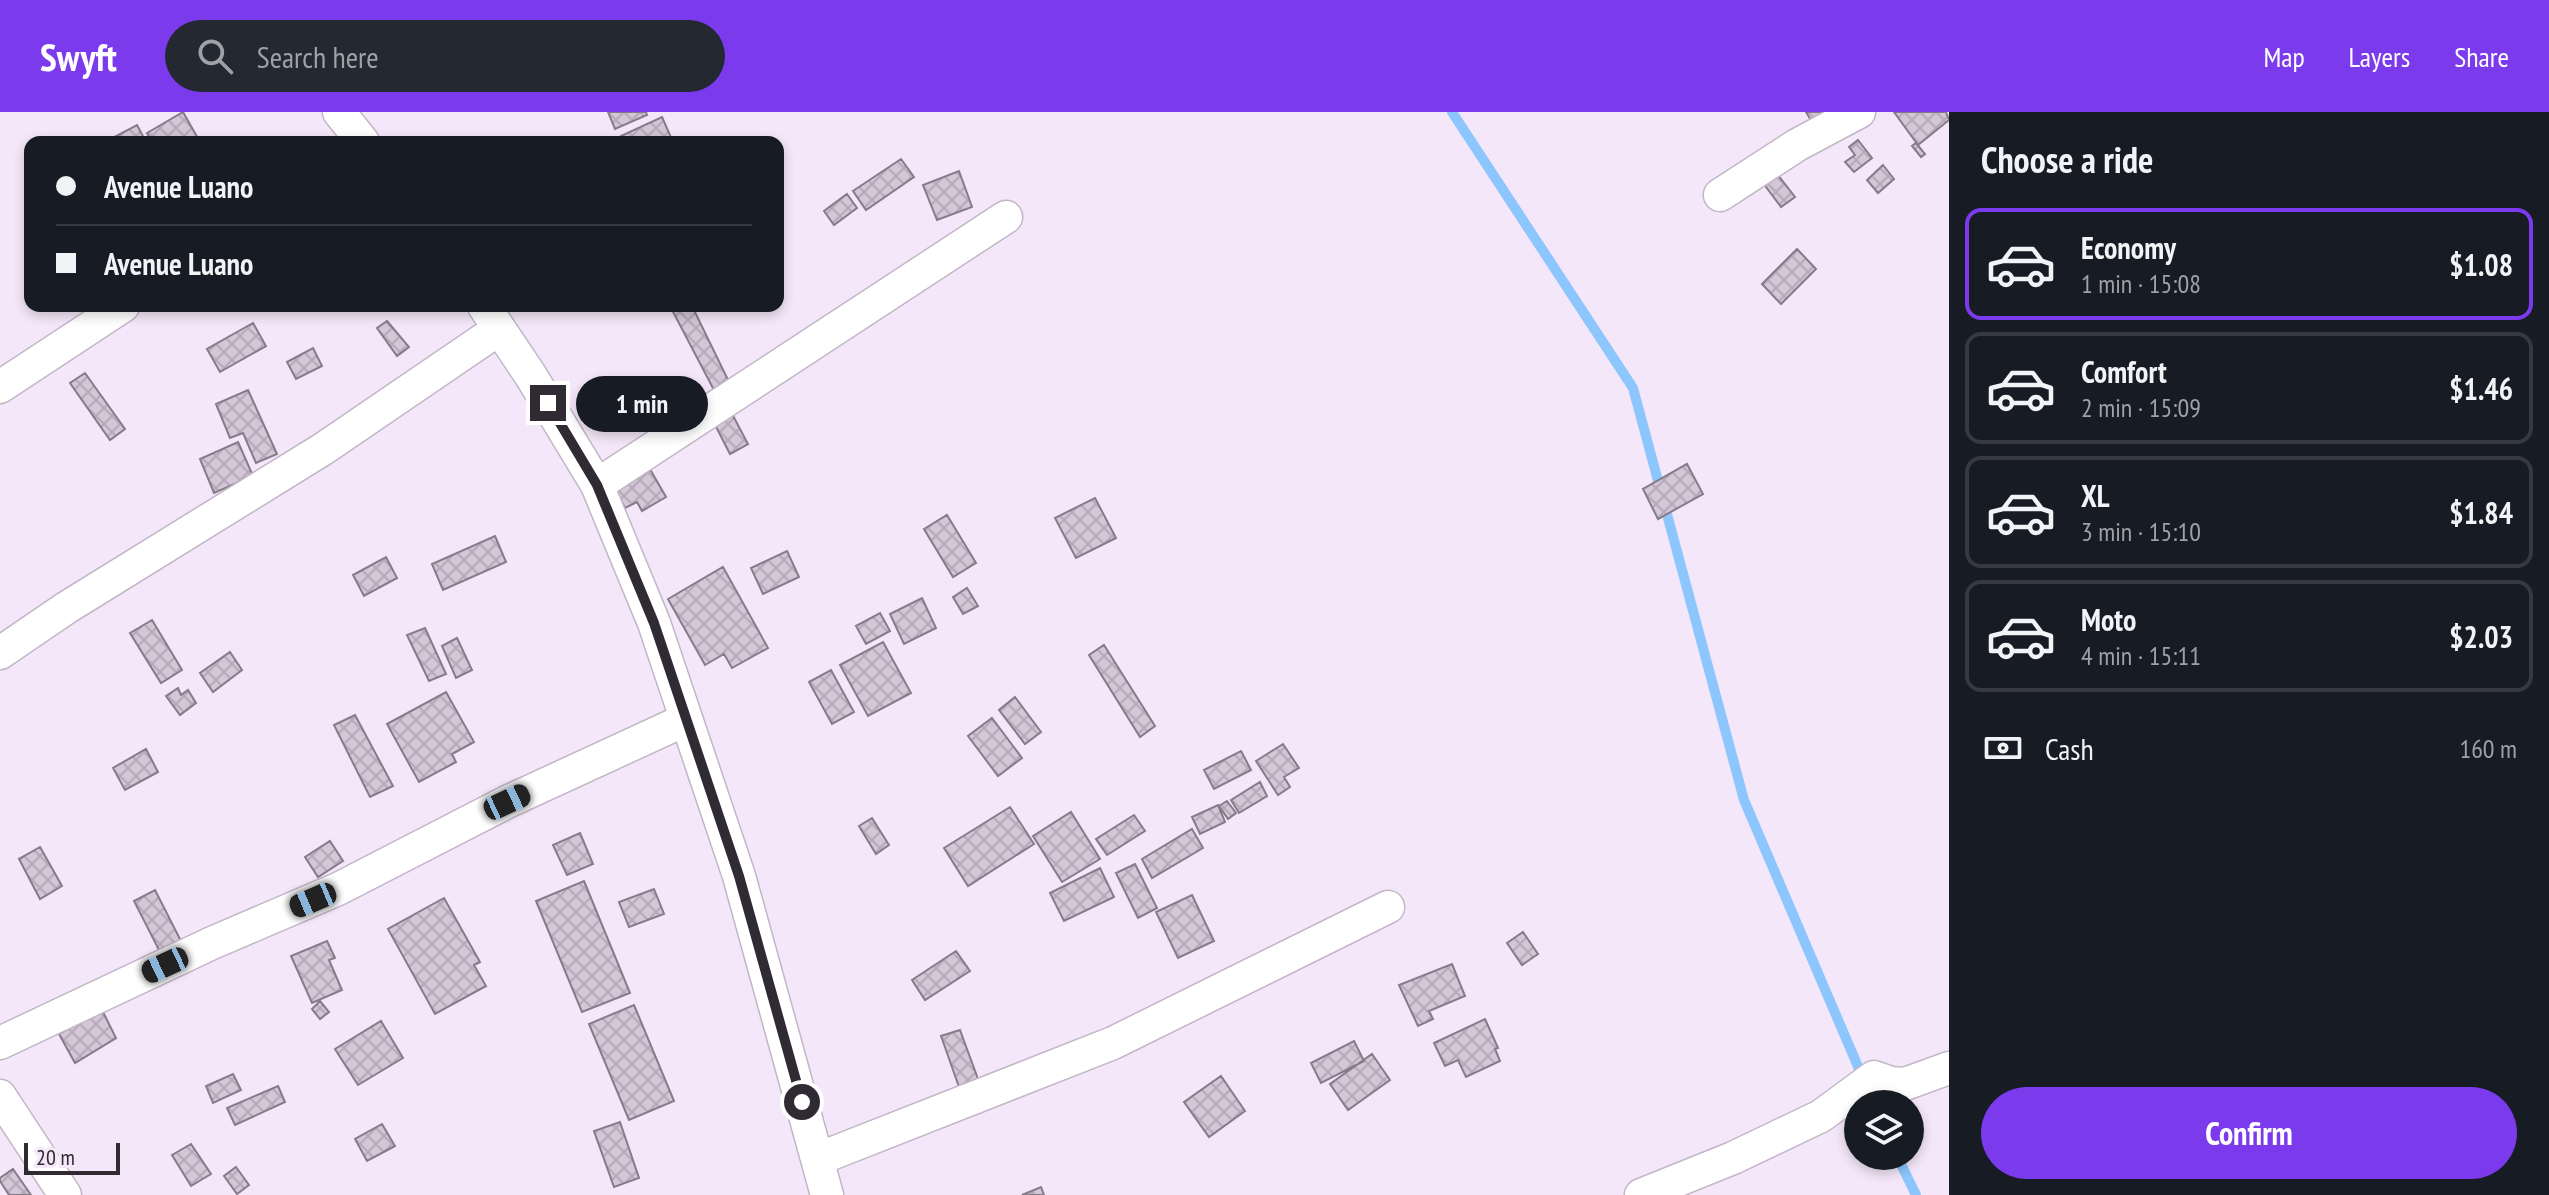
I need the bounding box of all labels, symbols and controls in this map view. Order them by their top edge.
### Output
search box [165,20,725,92]
text: Swyft [40,32,117,81]
icon: search [193,34,237,78]
text: Search here [257,37,379,76]
text: Map [2263,38,2305,75]
text: Layers [2349,38,2410,75]
text: Share [2454,38,2509,75]
text: Choose a ride [1981,136,2153,183]
text: Avenue Luano [104,167,253,206]
icon: car [1985,228,2057,300]
text: Economy [2081,228,2176,267]
text: Avenue Luano [104,244,253,283]
text: $1.08 [2449,245,2513,284]
text: 1 min · 15:08 [2081,267,2201,300]
icon: car [1985,352,2057,424]
text: Comfort [2081,352,2167,391]
text: $1.46 [2449,369,2513,408]
callout: 1 min [576,375,708,431]
route end [530,385,566,421]
text: 1 min [616,387,668,420]
text: 2 min · 15:09 [2081,391,2201,424]
icon: car [1985,476,2057,548]
text: XL [2081,476,2110,515]
text: $1.84 [2449,493,2513,532]
text: 3 min · 15:10 [2081,515,2201,548]
icon: car [1985,600,2057,672]
text: Moto [2081,600,2136,639]
text: $2.03 [2449,617,2513,656]
text: 4 min · 15:11 [2081,639,2201,672]
icon: cash [1981,726,2025,770]
text: Cash [2045,729,2094,768]
text: 160 m [2459,732,2517,765]
car [480,781,534,823]
car [286,880,340,920]
car [138,944,192,986]
route start [784,1084,820,1120]
button: Confirm [1981,1087,2517,1179]
map controls [1844,1090,1924,1170]
button: layers [1844,1090,1924,1170]
scale bar [24,1139,120,1175]
text: 20 m [36,1143,75,1171]

